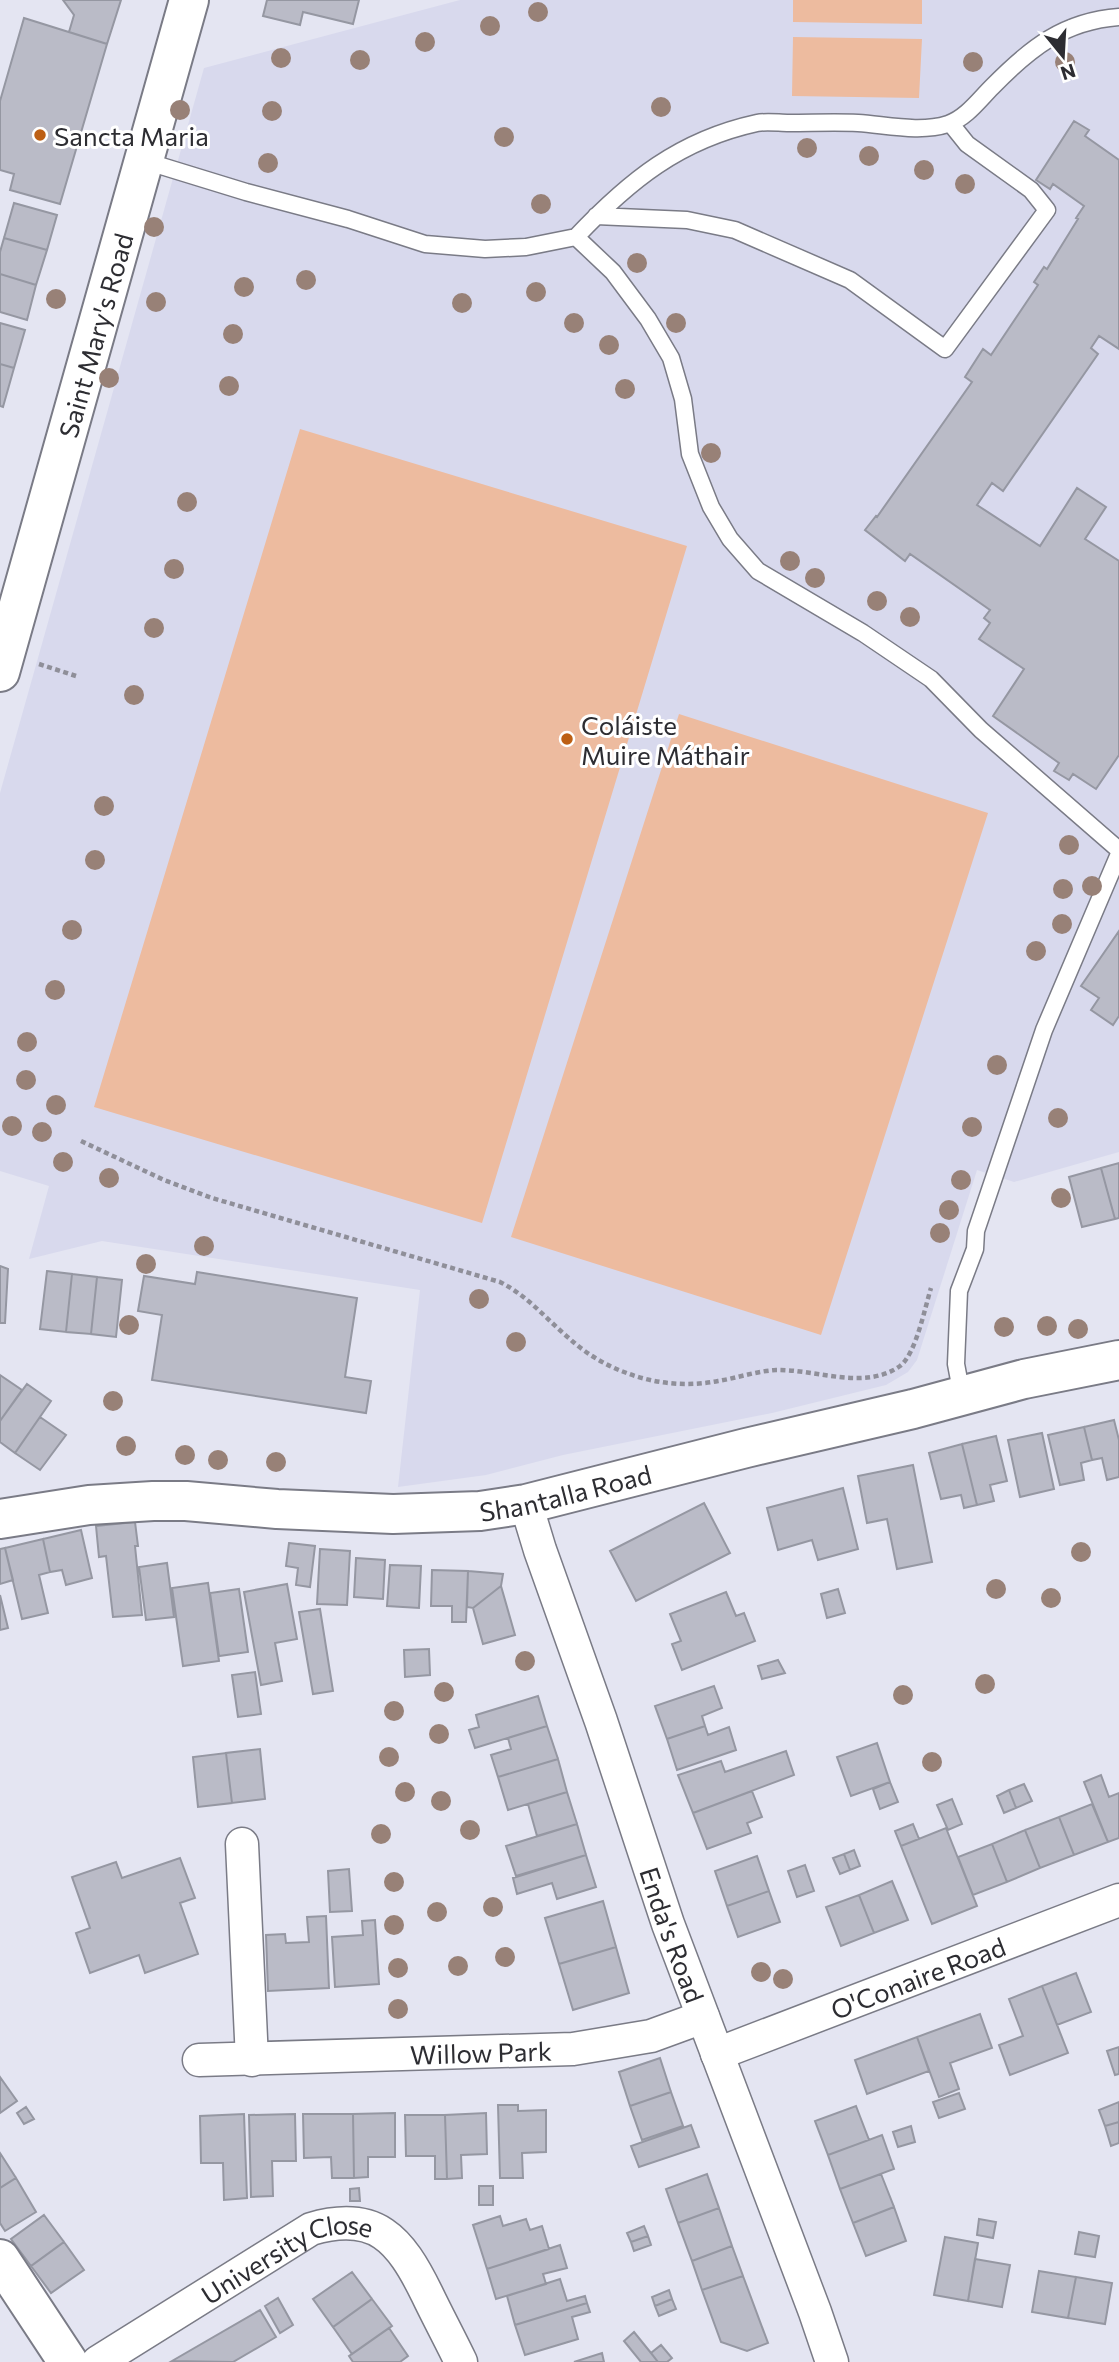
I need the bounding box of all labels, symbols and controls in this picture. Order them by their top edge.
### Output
north arrow [1028,21,1098,91]
text: N [1058,60,1079,86]
place label: Sancta Maria [54,120,209,151]
marker: Sancta Maria [32,127,48,143]
street label: Saint Mary's Road [51,229,138,441]
place label: Coláiste Muire Máthair [581,709,750,770]
marker: Coláiste Muire Máthair [559,731,575,747]
street label: Shantalla Road [477,1457,654,1526]
street label: Enda's Road [635,1863,712,2007]
street label: O'Conaire Road [826,1930,1009,2025]
street label: Willow Park [410,2034,552,2069]
street label: University Close [195,2207,377,2309]

